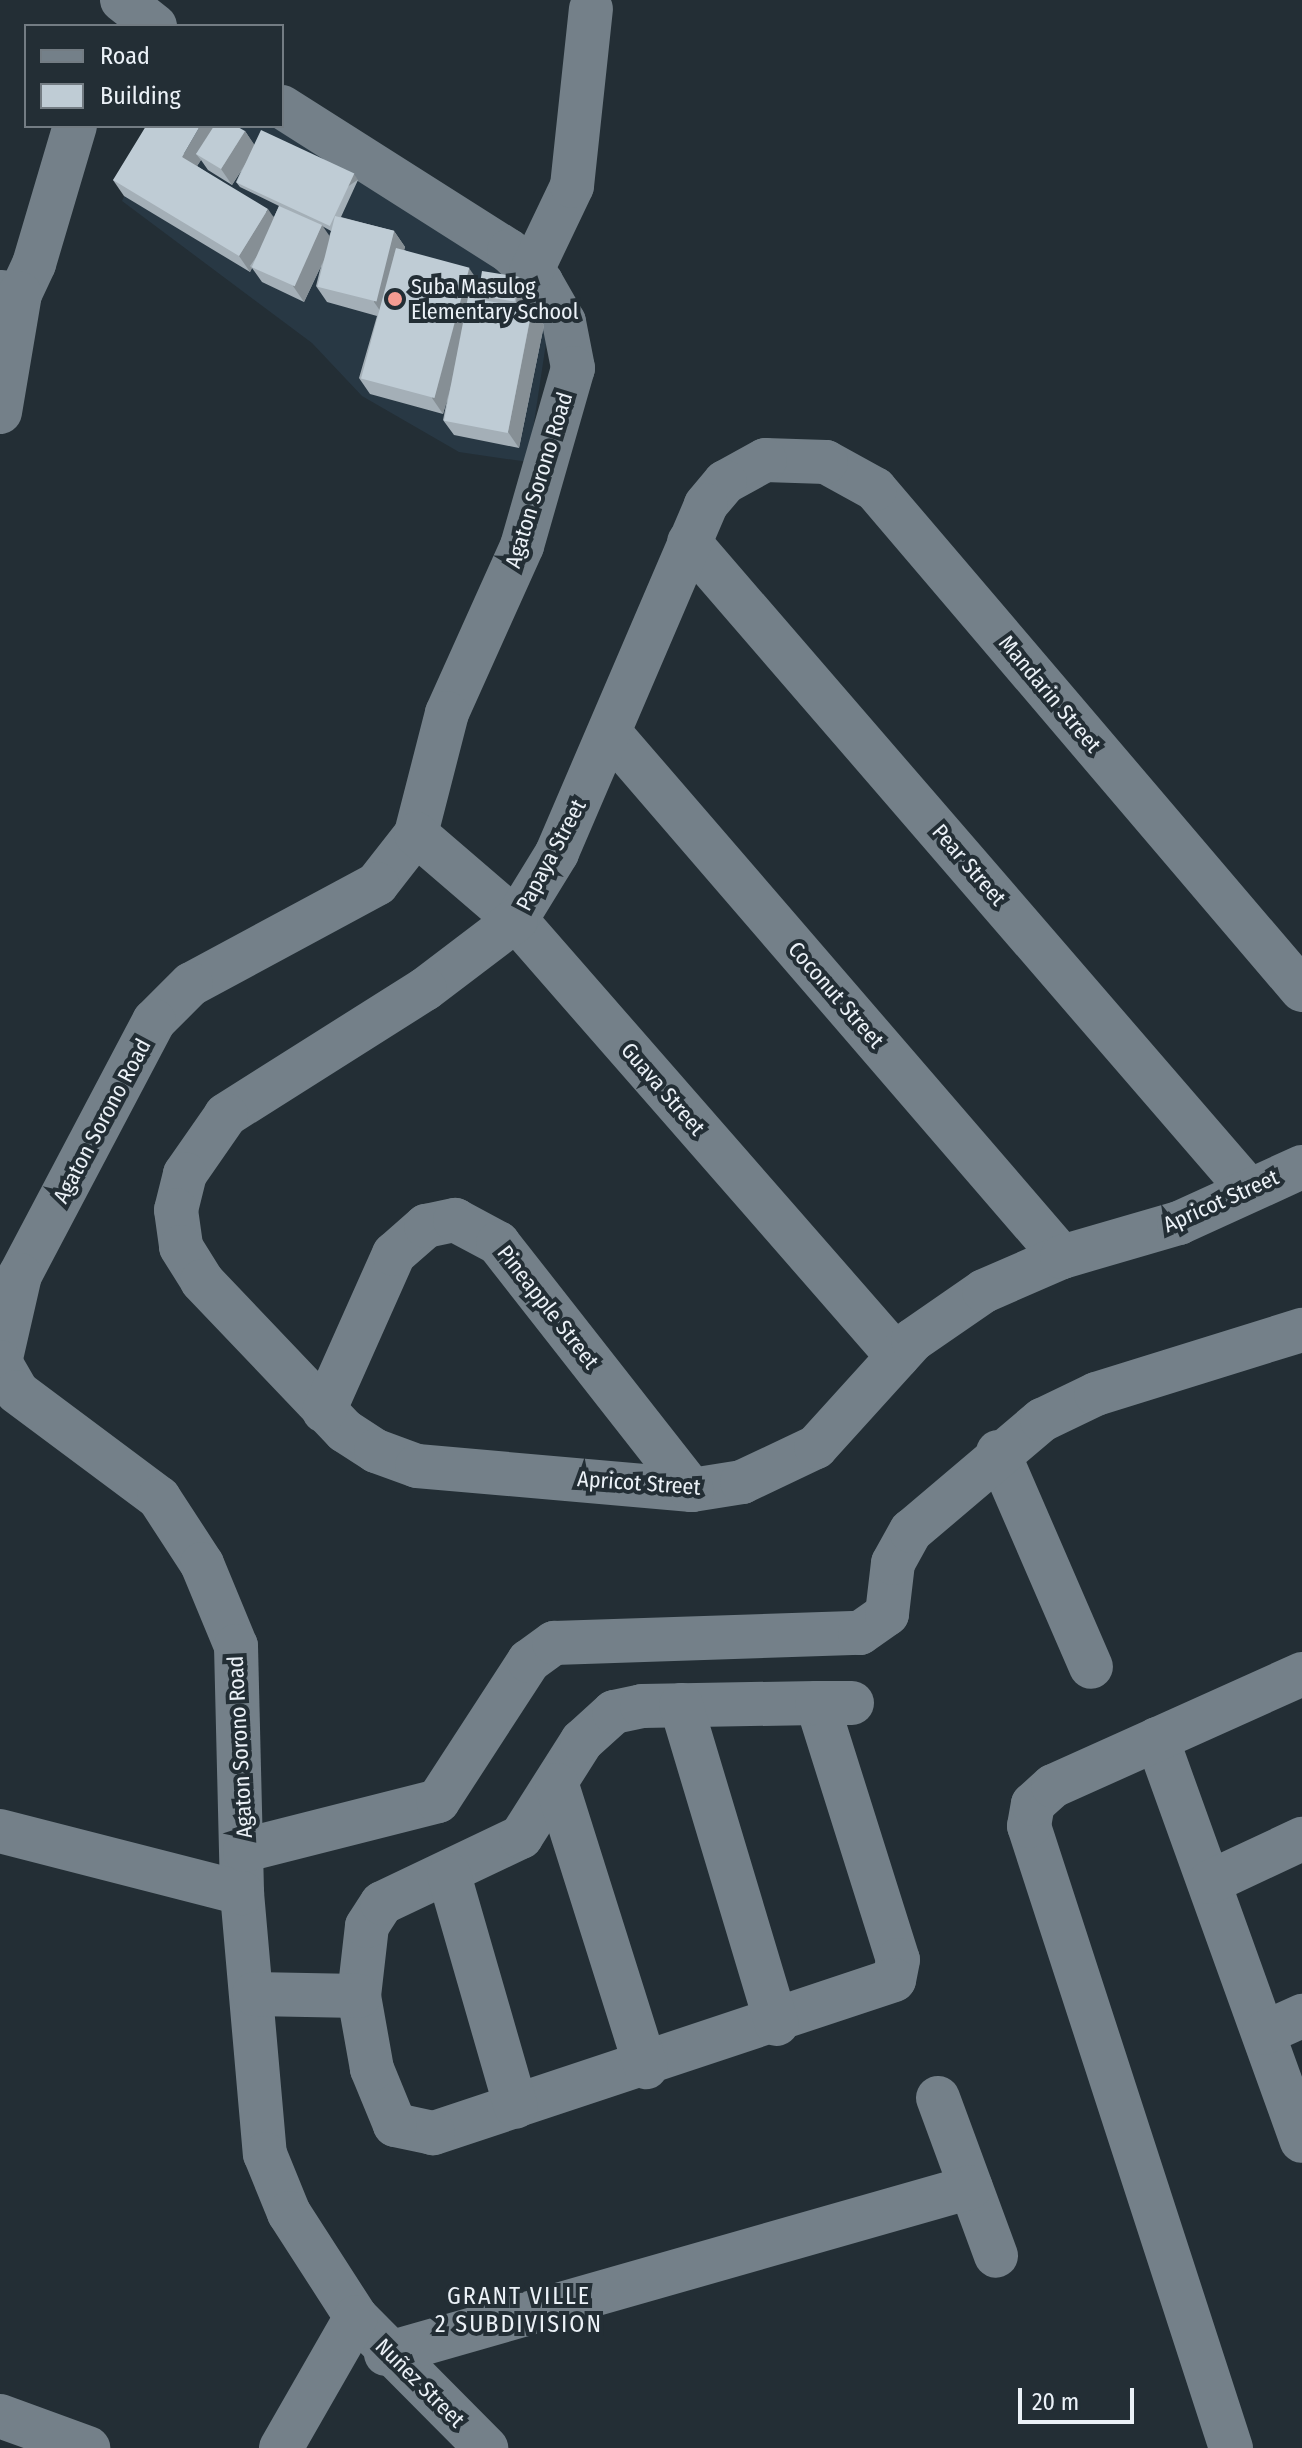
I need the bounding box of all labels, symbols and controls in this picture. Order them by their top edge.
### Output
legend [24,24,284,128]
text: Road [100,42,150,70]
text: Building [100,82,181,110]
place label: Suba Masulog Elementary School [411,273,578,324]
marker: Suba Masulog Elementary School [386,290,404,308]
street label: Agaton Sorono Road [500,389,578,571]
street label: Mandarin Street [993,630,1107,758]
street label: Papaya Street [511,795,591,915]
street label: Pear Street [926,819,1012,911]
street label: Coconut Street [783,936,889,1054]
street label: Agaton Sorono Road [47,1034,157,1208]
street label: Guava Street [616,1037,710,1141]
street label: Apricot Street [1159,1164,1283,1238]
street label: Pineapple Street [492,1240,604,1374]
street label: Apricot Street [576,1466,702,1500]
street label: Agaton Sorono Road [222,1655,258,1839]
district label: GRANT VILLE 2 SUBDIVISION [435,2283,603,2339]
street label: Nuñez Street [370,2333,470,2433]
scale bar [1022,2372,1138,2422]
text: 20 m [1032,2388,1079,2416]

